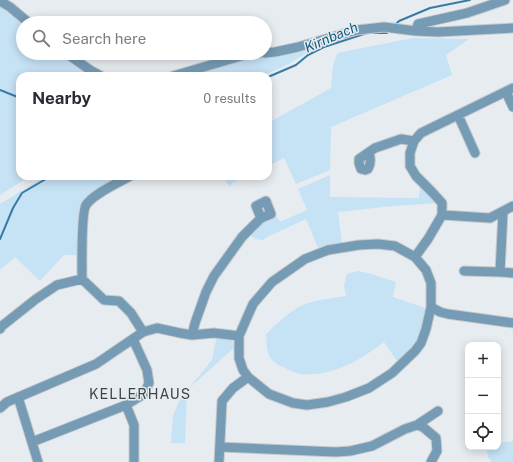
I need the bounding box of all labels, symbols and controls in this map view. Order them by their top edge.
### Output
search box [16,16,272,60]
water label: Kirnbach [302,19,360,55]
icon: search [30,27,52,49]
text: Search here [62,30,146,47]
text: Nearby [32,88,91,108]
text: 0 results [203,91,256,106]
map controls [465,342,501,450]
button: + [465,342,501,378]
button: − [465,378,501,414]
district label: KELLERHAUS [89,386,191,402]
button: locate [465,414,501,450]

